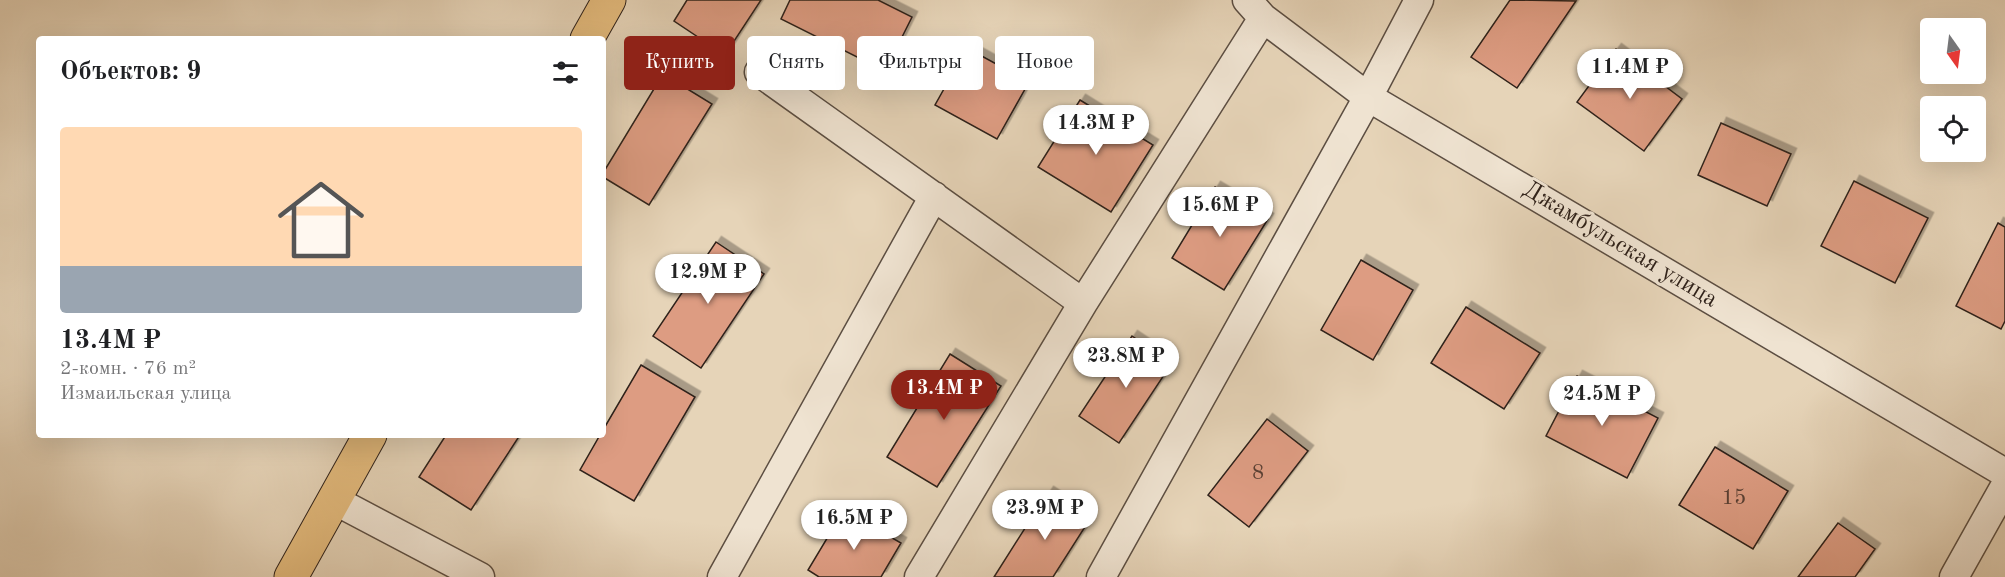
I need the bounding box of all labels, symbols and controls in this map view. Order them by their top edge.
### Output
north arrow [1920,18,1986,84]
map controls [1920,18,1986,162]
chip: Купить [624,36,735,90]
chip: Снять [747,36,845,90]
chip: Фильтры [857,36,983,90]
chip: Новое [995,36,1094,90]
pin: 11.4M ₽ [1575,49,1685,100]
icon: filters [549,56,582,89]
text: 11.4M ₽ [1591,58,1669,78]
text: Объектов: 9 [60,59,201,85]
button: locate [1920,96,1986,162]
pin: 14.3M ₽ [1041,105,1151,156]
text: 14.3M ₽ [1057,114,1135,134]
icon: home [267,166,375,274]
street label: Джамбульская улица [1519,177,1722,313]
pin: 15.6M ₽ [1165,187,1275,238]
text: 15.6M ₽ [1181,196,1259,216]
pin: 12.9M ₽ [653,254,763,305]
text: 12.9M ₽ [669,263,747,283]
text: 13.4M ₽ [60,328,161,354]
pin: 23.8M ₽ [1071,338,1181,389]
text: 23.8M ₽ [1087,347,1165,367]
text: 2-комн. · 76 m² [60,359,196,379]
pin: 13.4M ₽ [889,370,999,421]
pin: 24.5M ₽ [1547,376,1657,427]
text: 13.4M ₽ [905,379,983,399]
text: Измаильская улица [60,384,231,404]
text: 24.5M ₽ [1563,385,1641,405]
house number: 8 [1252,463,1264,484]
house number: 15 [1722,488,1746,509]
pin: 23.9M ₽ [990,490,1100,541]
text: 23.9M ₽ [1006,499,1084,519]
pin: 16.5M ₽ [799,500,909,551]
text: 16.5M ₽ [815,509,893,529]

